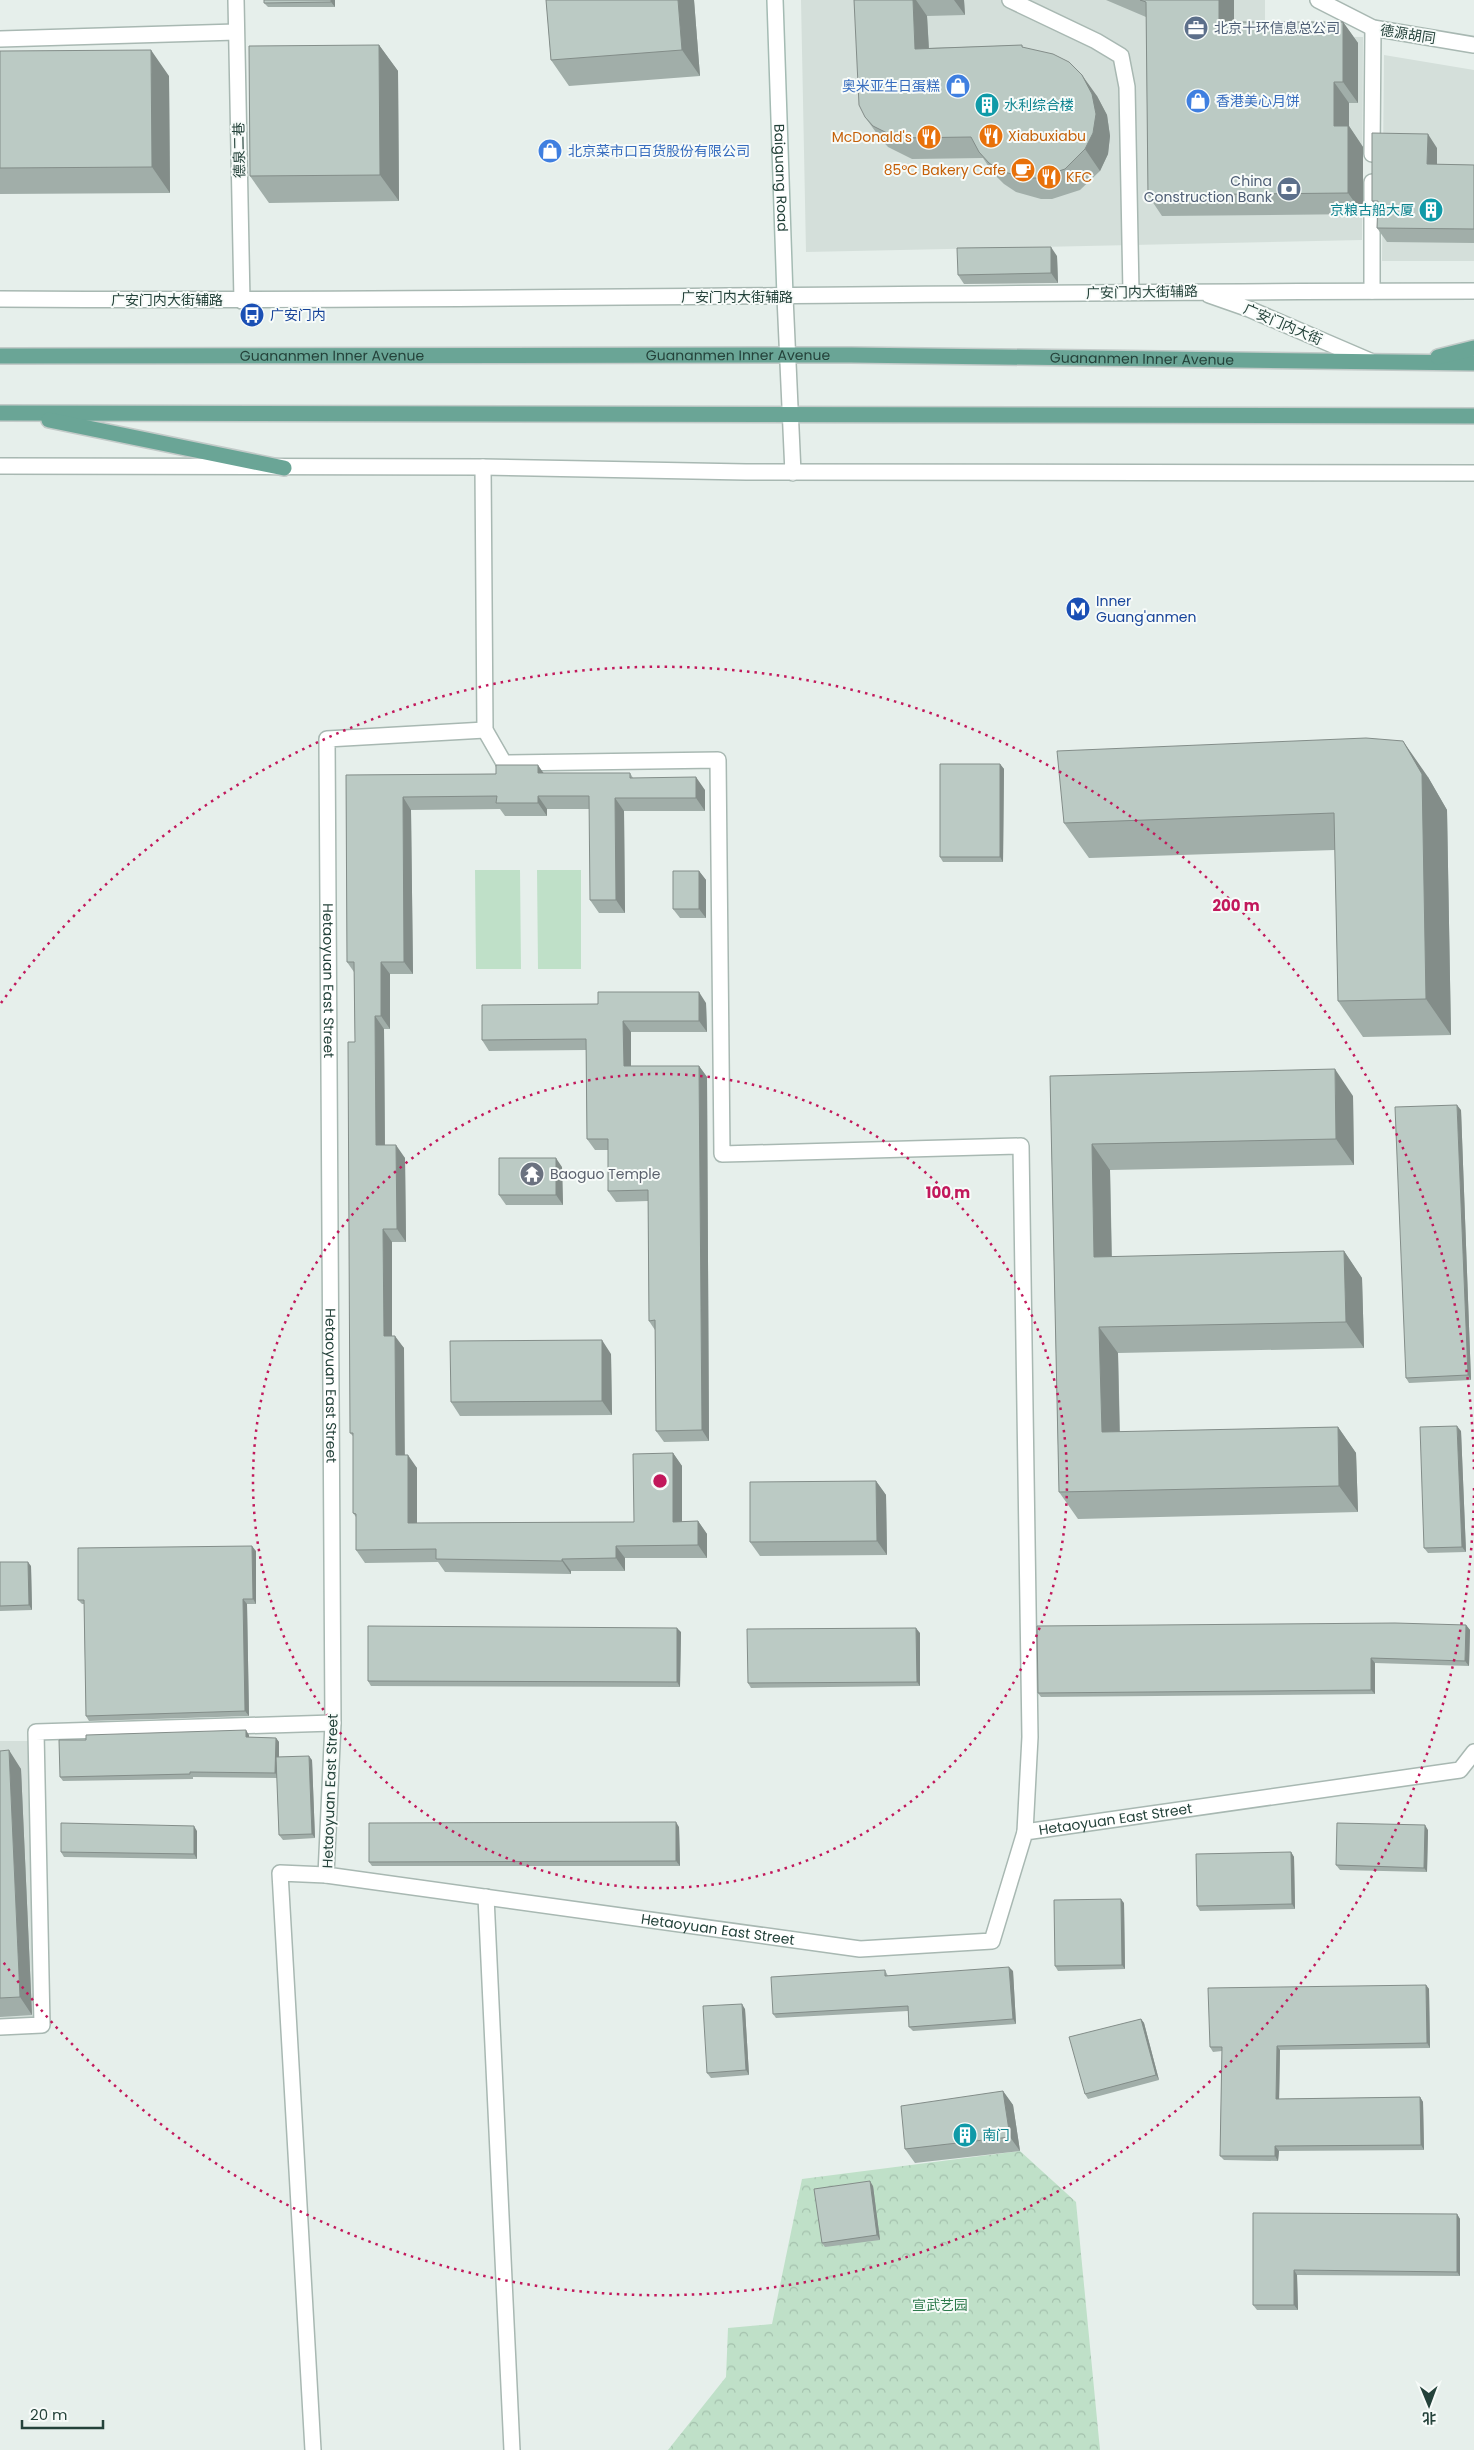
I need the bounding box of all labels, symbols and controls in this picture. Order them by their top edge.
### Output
office icon: 北京十环信息总公司 [1183,15,1209,41]
place label: 北京十环信息总公司 [1214,18,1340,38]
street label: 德源胡同 [1379,20,1437,48]
shop icon: 奥米亚生日蛋糕 [945,73,971,99]
place label: 奥米亚生日蛋糕 [842,76,940,96]
shop icon: 香港美心月饼 [1185,88,1211,114]
place label: 香港美心月饼 [1216,91,1300,111]
building icon: 水利综合楼 [974,92,1000,118]
place label: 水利综合楼 [1004,95,1074,115]
street label: 德泉二巷 [229,122,249,178]
restaurant icon: Xiabuxiabu [978,123,1004,149]
street label: Baiguang Road [769,124,793,232]
restaurant icon: McDonald's [916,124,942,150]
place label: Xiabuxiabu [1008,126,1086,146]
place label: McDonald's [832,127,912,147]
shop icon: 北京菜市口百货股份有限公司 [537,138,563,164]
place label: 北京菜市口百货股份有限公司 [568,141,750,161]
cafe icon: 85°C Bakery Cafe [1010,157,1036,183]
place label: 85°C Bakery Cafe [884,160,1006,180]
restaurant icon: KFC [1036,164,1062,190]
place label: KFC [1066,167,1092,187]
place label: China Construction Bank [1144,171,1273,207]
bank icon: China Construction Bank [1276,176,1302,202]
building icon: 京粮古船大厦 [1418,197,1444,223]
place label: 京粮古船大厦 [1330,200,1414,220]
street label: 广安门内大街辅路 [1086,281,1198,303]
street label: 广安门内大街辅路 [681,287,793,307]
street label: 广安门内大街辅路 [111,290,223,310]
street label: 广安门内大街 [1240,298,1326,350]
bus stop icon: 广安门内 [239,302,265,328]
place label: 广安门内 [270,305,326,325]
street label: Guananmen Inner Avenue [646,345,830,365]
street label: Guananmen Inner Avenue [240,346,424,366]
street label: Guananmen Inner Avenue [1050,348,1235,370]
place label: Inner Guang'anmen [1096,591,1196,627]
metro station icon: Inner Guang'anmen [1065,596,1091,622]
text: 200 m [1212,895,1260,916]
street label: Hetaoyuan East Street [318,903,339,1058]
temple icon: Baoguo Temple [519,1161,545,1187]
place label: Baoguo Temple [550,1164,661,1184]
text: 100 m [926,1182,970,1203]
street label: Hetaoyuan East Street [320,1308,341,1463]
centre of rings [651,1472,669,1490]
street label: Hetaoyuan East Street [317,1713,343,1869]
street label: Hetaoyuan East Street [1037,1798,1193,1840]
street label: Hetaoyuan East Street [640,1909,796,1950]
building icon: 南门 [952,2122,978,2148]
place label: 南门 [982,2125,1010,2145]
park label: 宣武艺园 [912,2295,968,2315]
north arrow [1404,2380,1454,2430]
scale bar [22,2398,104,2430]
text: 20 m [30,2404,68,2425]
text: 北 [1422,2408,1436,2428]

